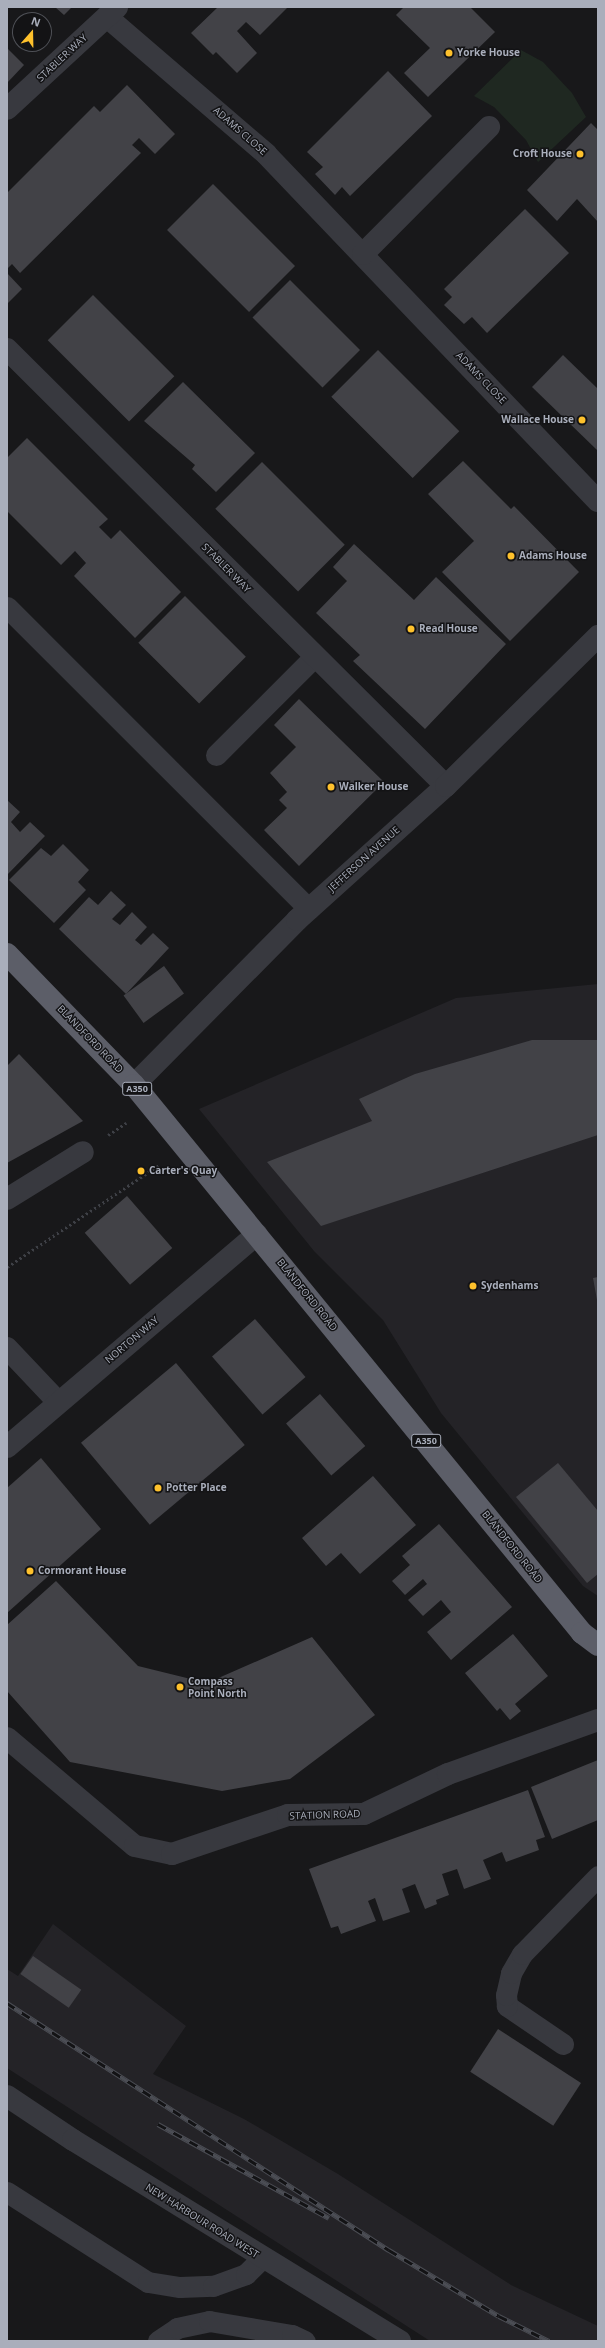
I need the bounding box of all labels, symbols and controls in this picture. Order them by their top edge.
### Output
north arrow [12,12,52,52]
text: N [29,13,43,30]
street label: STABLER WAY [34,32,90,84]
place label: Yorke House [457,47,520,59]
marker: Yorke House [444,48,454,58]
street label: ADAMS CLOSE [211,104,269,158]
place label: Croft House [513,148,572,160]
marker: Croft House [575,149,585,159]
street label: ADAMS CLOSE [453,350,509,406]
place label: Wallace House [501,414,574,426]
marker: Wallace House [577,415,587,425]
street label: STABLER WAY [199,541,253,595]
place label: Adams House [519,550,587,562]
marker: Adams House [506,551,516,561]
place label: Read House [419,623,478,635]
marker: Read House [406,624,416,634]
place label: Walker House [339,781,408,793]
marker: Walker House [326,782,336,792]
street label: JEFFERSON AVENUE [326,824,402,894]
street label: BLANDFORD ROAD [55,1003,125,1075]
road number: A350 [122,1082,152,1096]
place label: Carter's Quay [149,1165,217,1177]
marker: Carter's Quay [136,1166,146,1176]
street label: BLANDFORD ROAD [274,1257,340,1333]
place label: Sydenhams [481,1280,538,1292]
marker: Sydenhams [468,1281,478,1291]
street label: NORTON WAY [103,1314,161,1366]
road number: A350 [411,1434,441,1448]
place label: Potter Place [166,1482,227,1494]
marker: Potter Place [153,1483,163,1493]
street label: BLANDFORD ROAD [479,1509,545,1585]
place label: Cormorant House [38,1565,127,1577]
marker: Cormorant House [25,1566,35,1576]
place label: Compass Point North [188,1675,247,1698]
marker: Compass Point North [175,1682,185,1692]
street label: STATION ROAD [289,1808,361,1822]
street label: NEW HARBOUR ROAD WEST [143,2181,261,2261]

